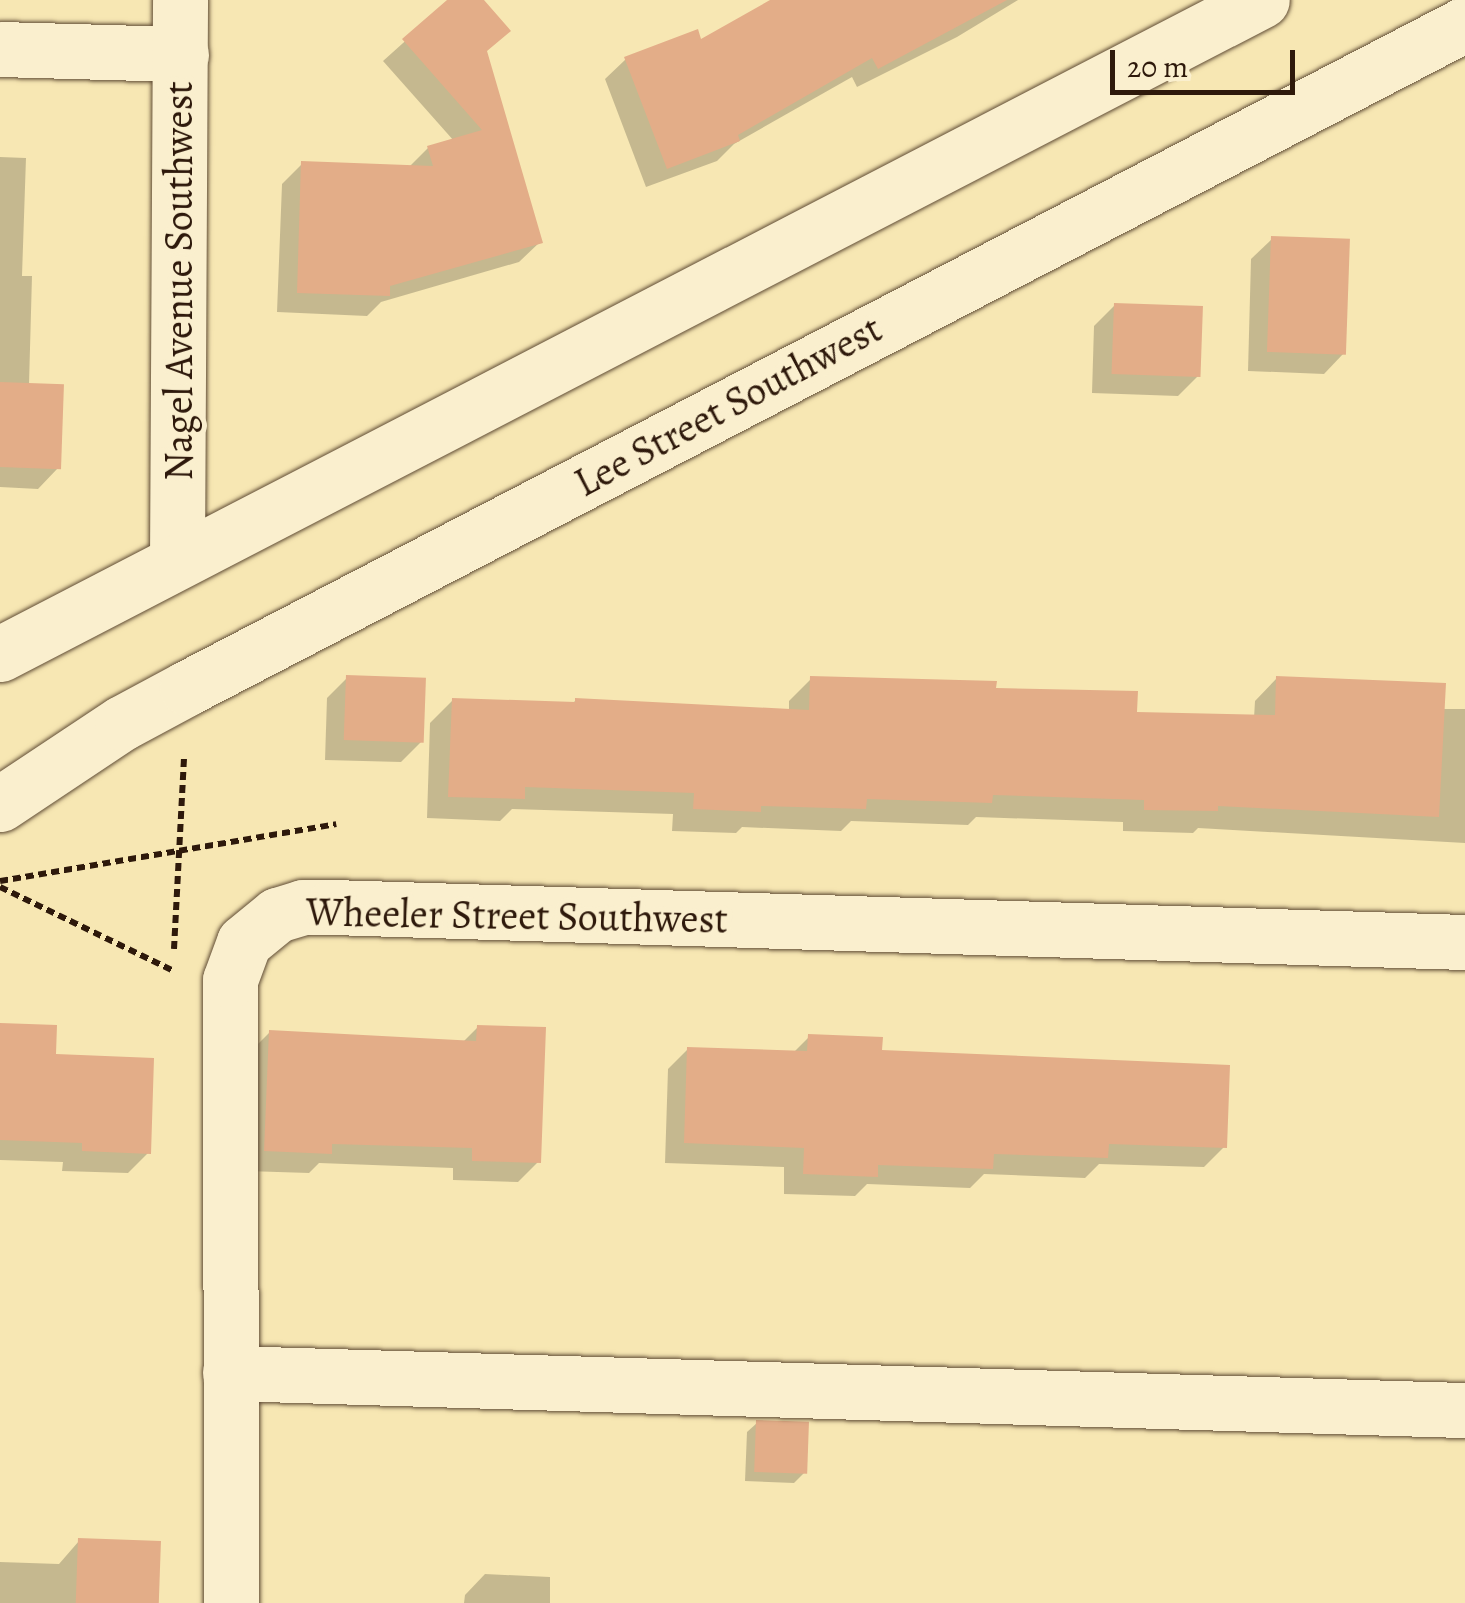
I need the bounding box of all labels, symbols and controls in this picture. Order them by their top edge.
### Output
scale bar [1115,30,1300,92]
text: 20 m [1127,47,1188,87]
street label: Nagel Avenue Southwest [155,81,203,481]
street label: Lee Street Southwest [566,305,890,507]
street label: Wheeler Street Southwest [306,888,728,944]

